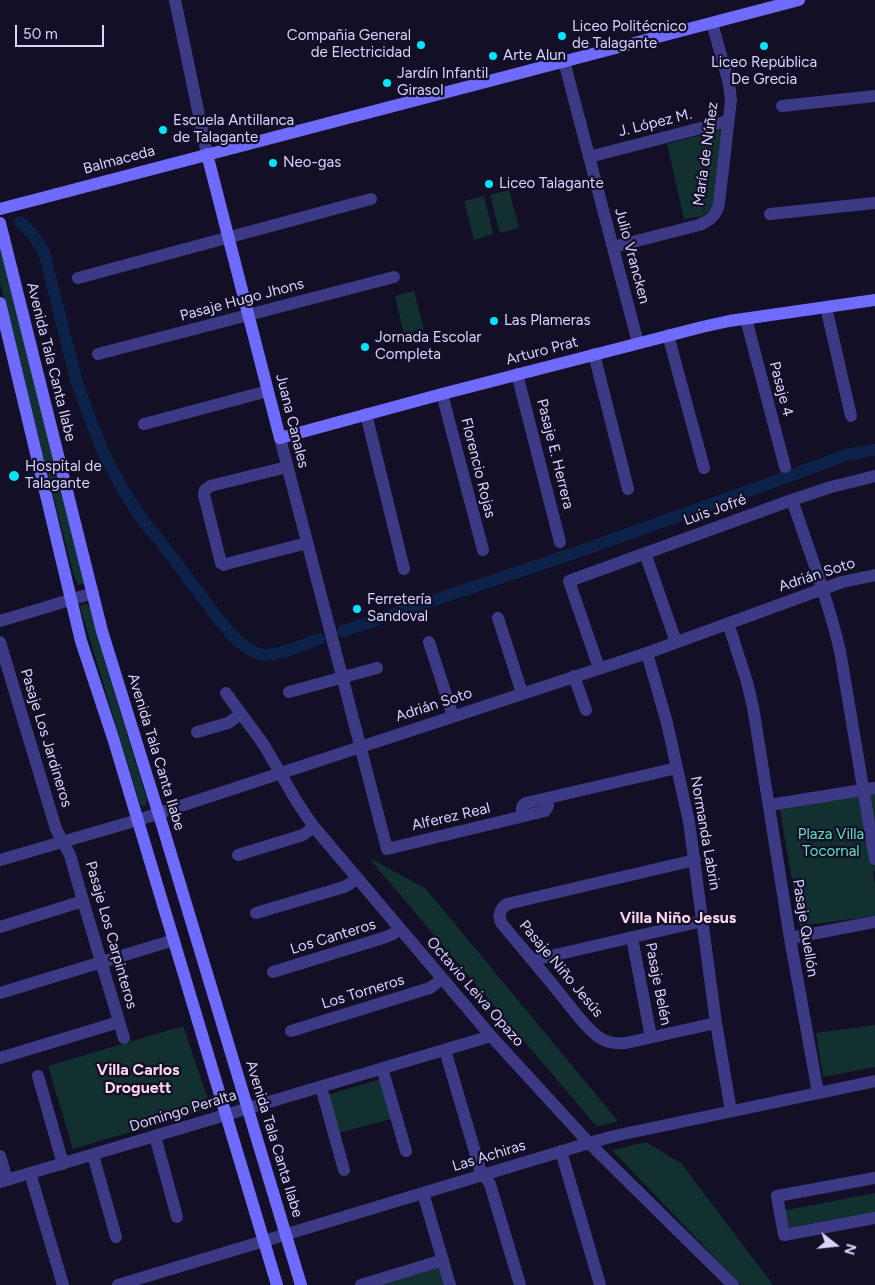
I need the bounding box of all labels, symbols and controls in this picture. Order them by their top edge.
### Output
scale bar [18,15,106,47]
place label: Liceo Politécnico de Talagante [572,18,687,53]
text: 50 m [23,25,58,43]
place label: Compañia General de Electricidad [287,27,411,62]
marker: Liceo Politécnico de Talagante [556,30,568,42]
marker: Compañia General de Electricidad [415,39,427,51]
marker: Liceo República De Grecia [758,40,770,52]
place label: Arte Alun [503,47,566,65]
marker: Arte Alun [487,50,499,62]
place label: Liceo República De Grecia [711,54,817,89]
place label: Jardín Infantil Girasol [397,65,488,100]
marker: Jardín Infantil Girasol [381,77,393,89]
street label: María de Núñez [690,101,722,207]
street label: J. López M. [616,105,694,141]
place label: Escuela Antillanca de Talagante [173,112,294,147]
marker: Escuela Antillanca de Talagante [157,124,169,136]
street label: Balmaceda [81,142,157,178]
place label: Neo-gas [283,154,341,172]
marker: Neo-gas [267,157,279,169]
place label: Liceo Talagante [499,175,604,193]
marker: Liceo Talagante [483,178,495,190]
street label: Julio Vrancken [611,206,653,306]
street label: Pasaje Hugo Jhons [178,275,306,325]
street label: Avenida Tala Canta Ilabe [23,281,79,443]
place label: Las Plameras [504,312,590,330]
marker: Las Plameras [488,315,500,327]
place label: Jornada Escolar Completa [375,329,481,364]
street label: Arturo Prat [504,333,580,369]
marker: Jornada Escolar Completa [359,341,371,353]
street label: Pasaje 4 [765,360,797,418]
street label: Juana Canales [272,372,312,470]
street label: Pasaje E. Herrera [533,397,577,511]
street label: Florencio Rojas [457,416,499,520]
place label: Hospital de Talagante [25,458,102,493]
marker: Hospital de Talagante [7,469,21,483]
street label: Luis Jofré [681,490,749,530]
street label: Adrián Soto [776,554,858,596]
place label: Ferretería Sandoval [367,591,432,626]
marker: Ferretería Sandoval [351,603,363,615]
street label: Pasaje Los Jardineros [16,667,76,809]
street label: Avenida Tala Canta Ilabe [124,671,188,833]
street label: Adrián Soto [393,684,475,726]
street label: Normanda Labrin [686,775,724,891]
street label: Alferez Real [410,799,492,835]
park label: Plaza Villa Tocornal [798,826,864,861]
street label: Pasaje Los Carpinteros [81,859,141,1011]
street label: Pasaje Quellón [788,878,822,978]
district label: Villa Niño Jesus [620,908,736,928]
street label: Los Canteros [288,915,378,959]
street label: Pasaje Niño Jesús [515,917,607,1021]
street label: Octavio Leiva Opazo [423,934,527,1050]
street label: Pasaje Belén [641,941,675,1027]
street label: Los Torneros [319,971,407,1013]
street label: Avenida Tala Canta Ilabe [242,1058,306,1220]
district label: Villa Carlos Droguett [97,1060,179,1098]
street label: Domingo Peralta [127,1086,239,1136]
street label: Las Achiras [450,1136,528,1176]
north arrow [810,1220,860,1270]
text: N [840,1242,860,1257]

